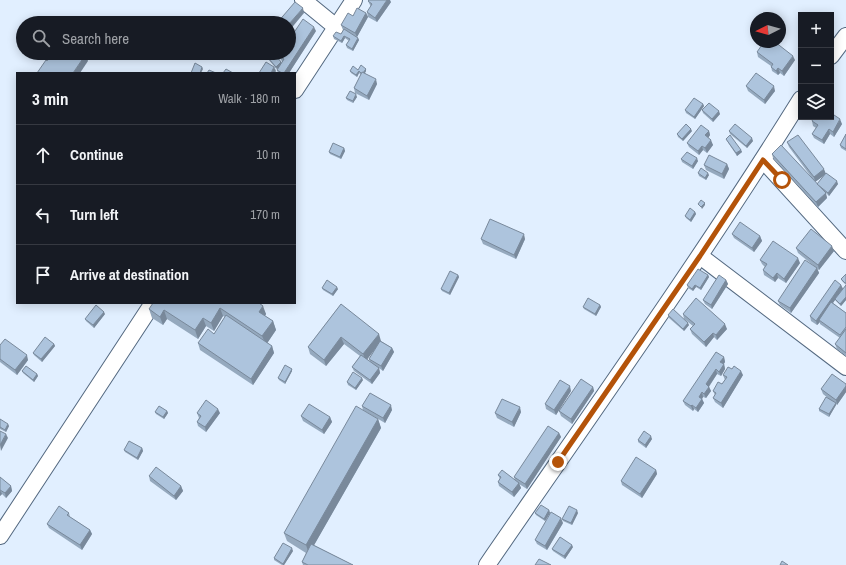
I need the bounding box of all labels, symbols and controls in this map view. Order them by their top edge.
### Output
north arrow [750,12,786,48]
map controls [798,12,834,120]
button: + [798,12,834,48]
search box [16,16,296,60]
icon: search [30,27,52,49]
text: Search here [62,28,129,49]
button: − [798,48,834,84]
button: layers [798,84,834,120]
text: 3 min [32,87,68,110]
text: Walk · 180 m [218,90,280,107]
icon: ahead [32,144,54,166]
text: Continue [70,144,123,165]
text: 10 m [256,146,280,163]
route start [773,171,791,189]
icon: left [32,204,54,226]
text: Turn left [70,204,118,225]
text: 170 m [250,206,280,223]
icon: arrive [32,264,54,286]
text: Arrive at destination [70,264,189,285]
route end [549,453,567,471]

